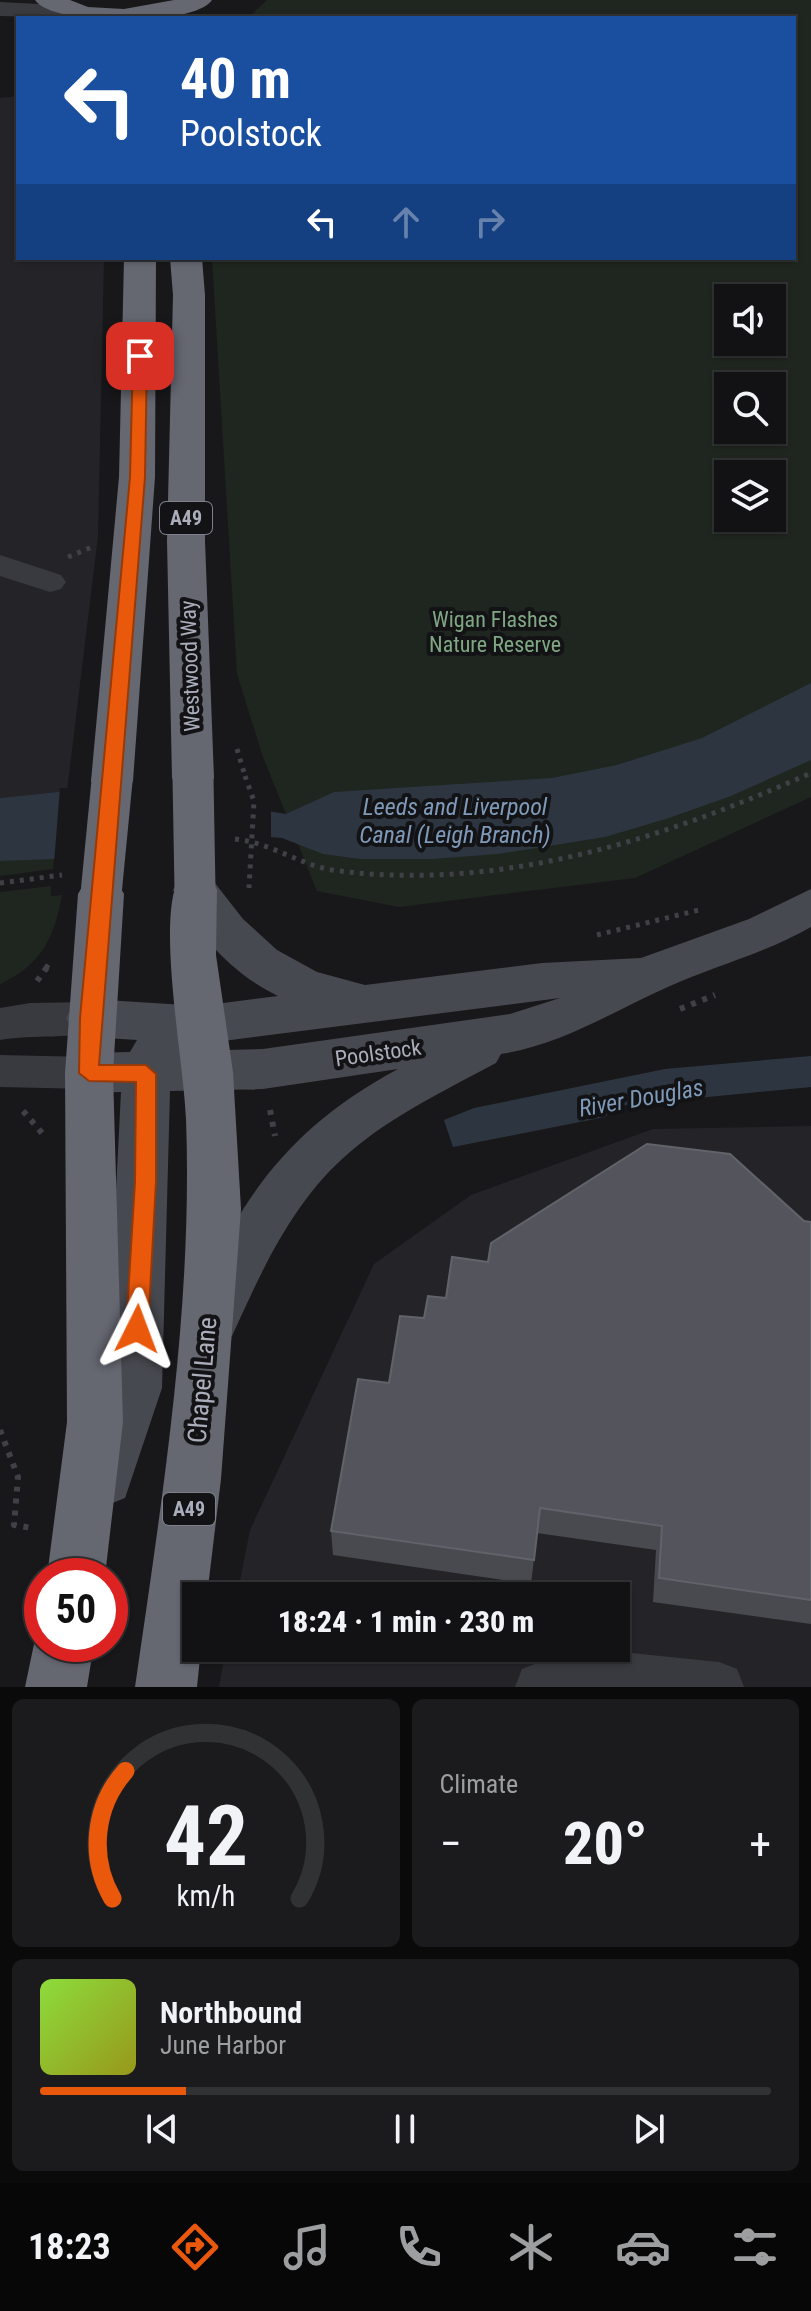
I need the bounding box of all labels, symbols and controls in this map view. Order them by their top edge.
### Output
text: 40 m [180,46,291,112]
icon: left [48,48,152,152]
text: Poolstock [180,113,322,155]
icon: left [300,200,344,244]
icon: ahead [384,200,428,244]
icon: right [468,200,512,244]
map controls [714,284,786,532]
button: sound [714,284,786,356]
pin [106,322,174,390]
icon: arrive [118,334,162,378]
button: search [714,372,786,444]
button: layers [714,460,786,532]
road number: A49 [160,502,212,534]
street label: Westwood Way [175,600,205,732]
park label: Wigan Flashes Nature Reserve [429,607,561,657]
water label: Leeds and Liverpool Canal (Leigh Branch) [359,793,551,849]
street label: Poolstock [333,1035,423,1071]
water label: River Douglas [577,1073,705,1123]
position arrow [95,1287,179,1371]
street label: Chapel Lane [182,1316,222,1444]
road number: A49 [163,1493,215,1525]
speed limit sign: 50 [24,1558,128,1662]
text: 18:24 · 1 min · 230 m [278,1604,534,1639]
text: Climate [440,1769,518,1799]
text: 42 [164,1788,248,1885]
text: 20° [563,1808,648,1879]
text: − [440,1818,462,1870]
text: + [749,1818,771,1870]
text: km/h [176,1879,235,1913]
text: Northbound [160,1995,302,2030]
text: June Harbor [160,2030,286,2060]
icon: previous [140,2107,184,2151]
icon: pause [383,2107,427,2151]
icon: next [627,2107,671,2151]
icon: directions [167,2219,223,2275]
icon: music [279,2219,335,2275]
icon: phone [391,2219,447,2275]
icon: climate [503,2219,559,2275]
icon: car [615,2219,671,2275]
icon: filters [727,2219,783,2275]
text: 18:23 [28,2226,111,2268]

